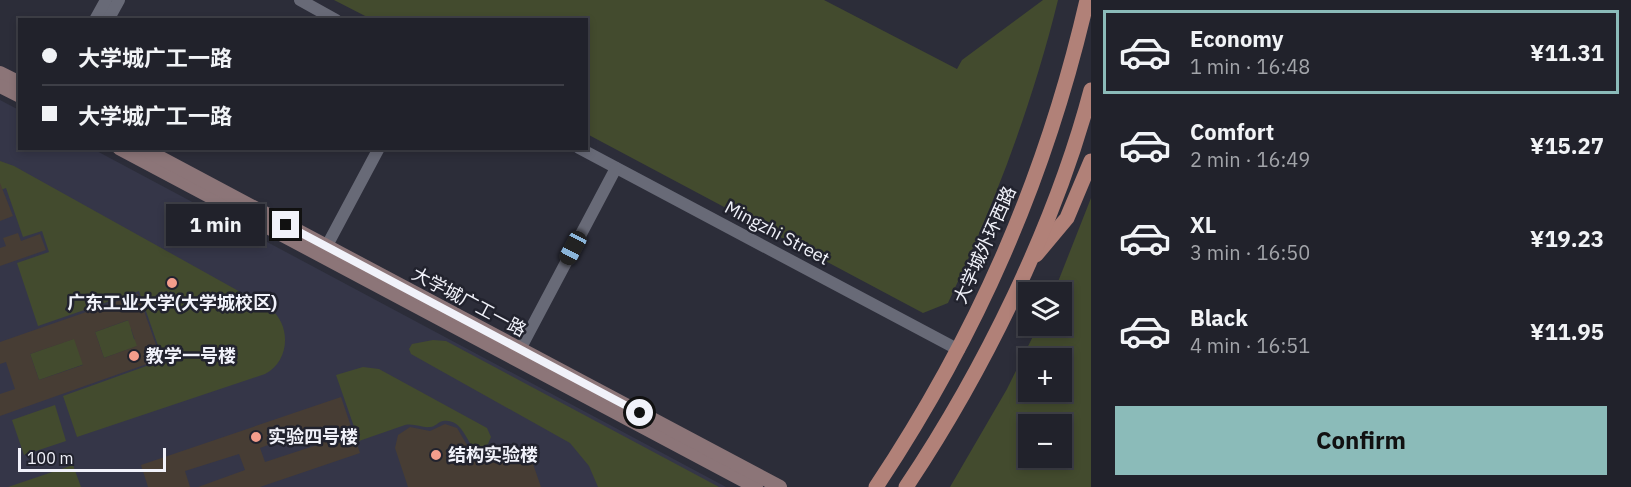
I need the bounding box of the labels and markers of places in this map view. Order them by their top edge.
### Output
marker: 广东工业大学(大学城校区) [165,276,179,290]
place label: 广东工业大学(大学城校区) [67,291,277,314]
place label: 教学一号楼 [146,344,236,367]
marker: 教学一号楼 [127,349,141,363]
place label: 实验四号楼 [268,425,358,448]
marker: 实验四号楼 [249,430,263,444]
place label: 结构实验楼 [448,443,538,466]
marker: 结构实验楼 [429,448,443,462]

